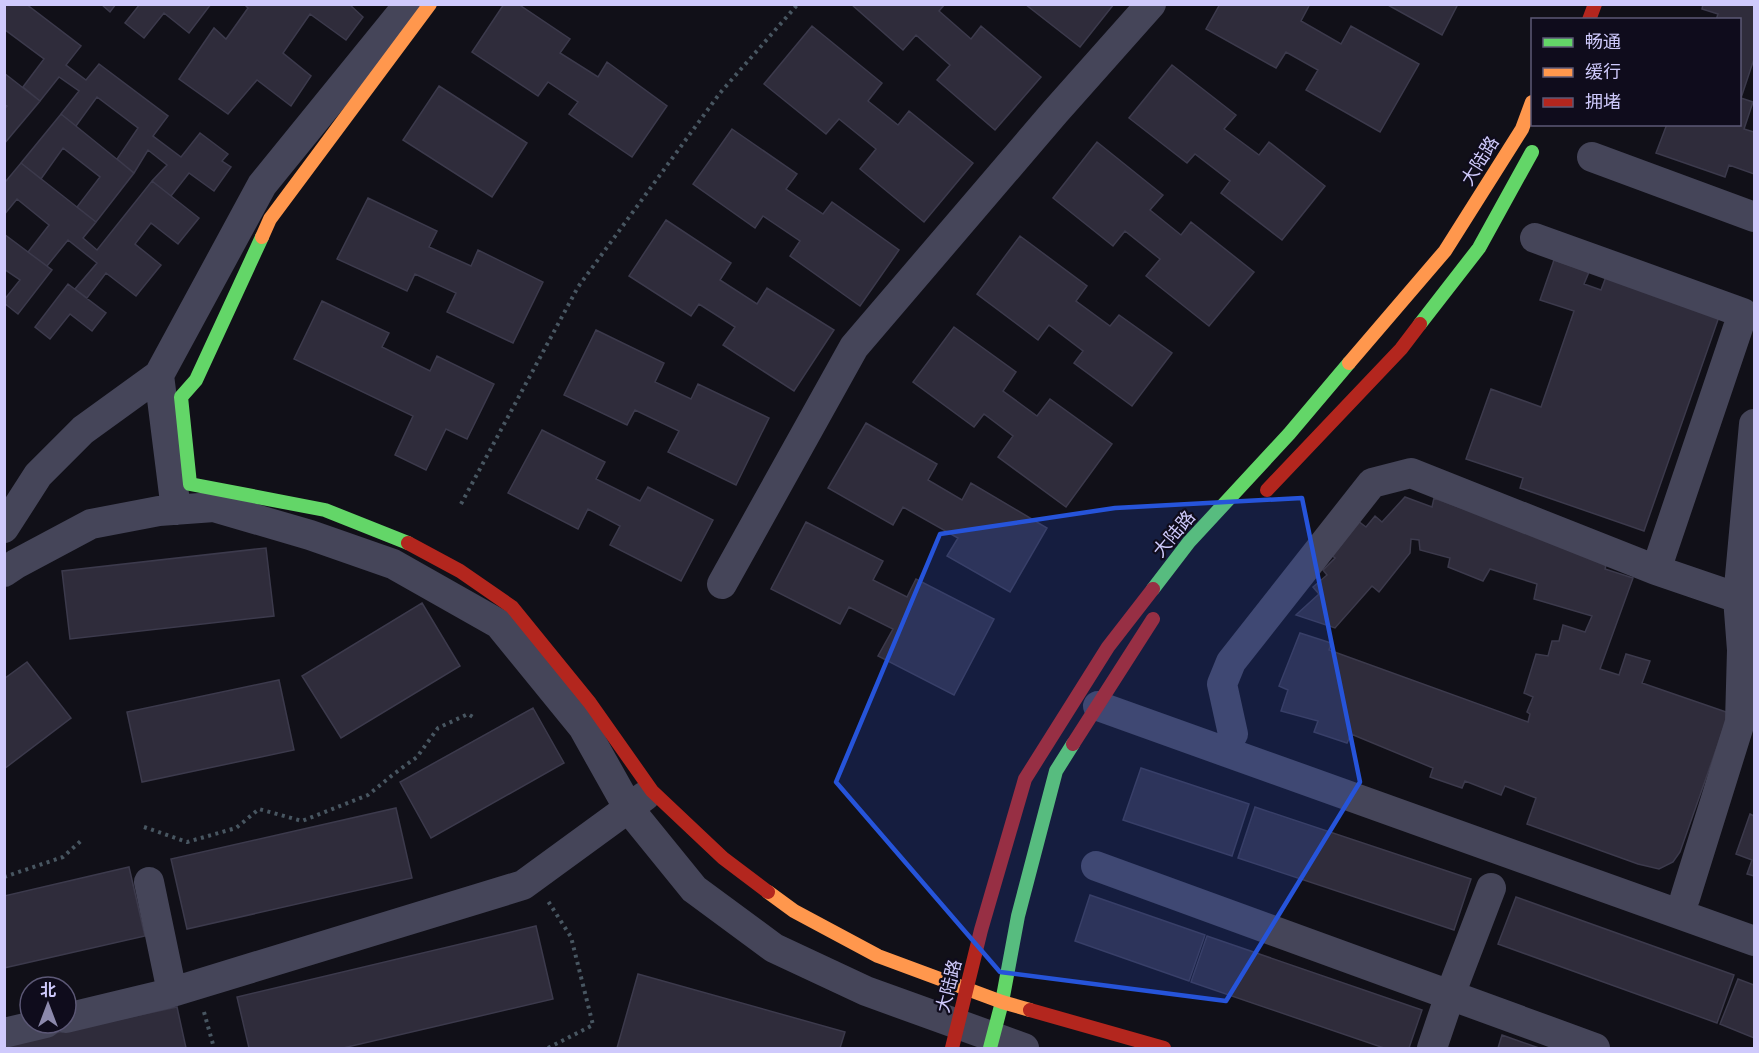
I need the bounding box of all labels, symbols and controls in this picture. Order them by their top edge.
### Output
legend [1531,18,1741,126]
text: 畅通 [1585,31,1621,53]
text: 缓行 [1585,61,1621,83]
text: 拥堵 [1585,91,1621,113]
street label: 大陆路 [1456,132,1504,190]
street label: 大陆路 [1148,506,1200,562]
street label: 大陆路 [932,957,966,1015]
north arrow [18,975,78,1035]
text: 北 [40,981,56,1000]

